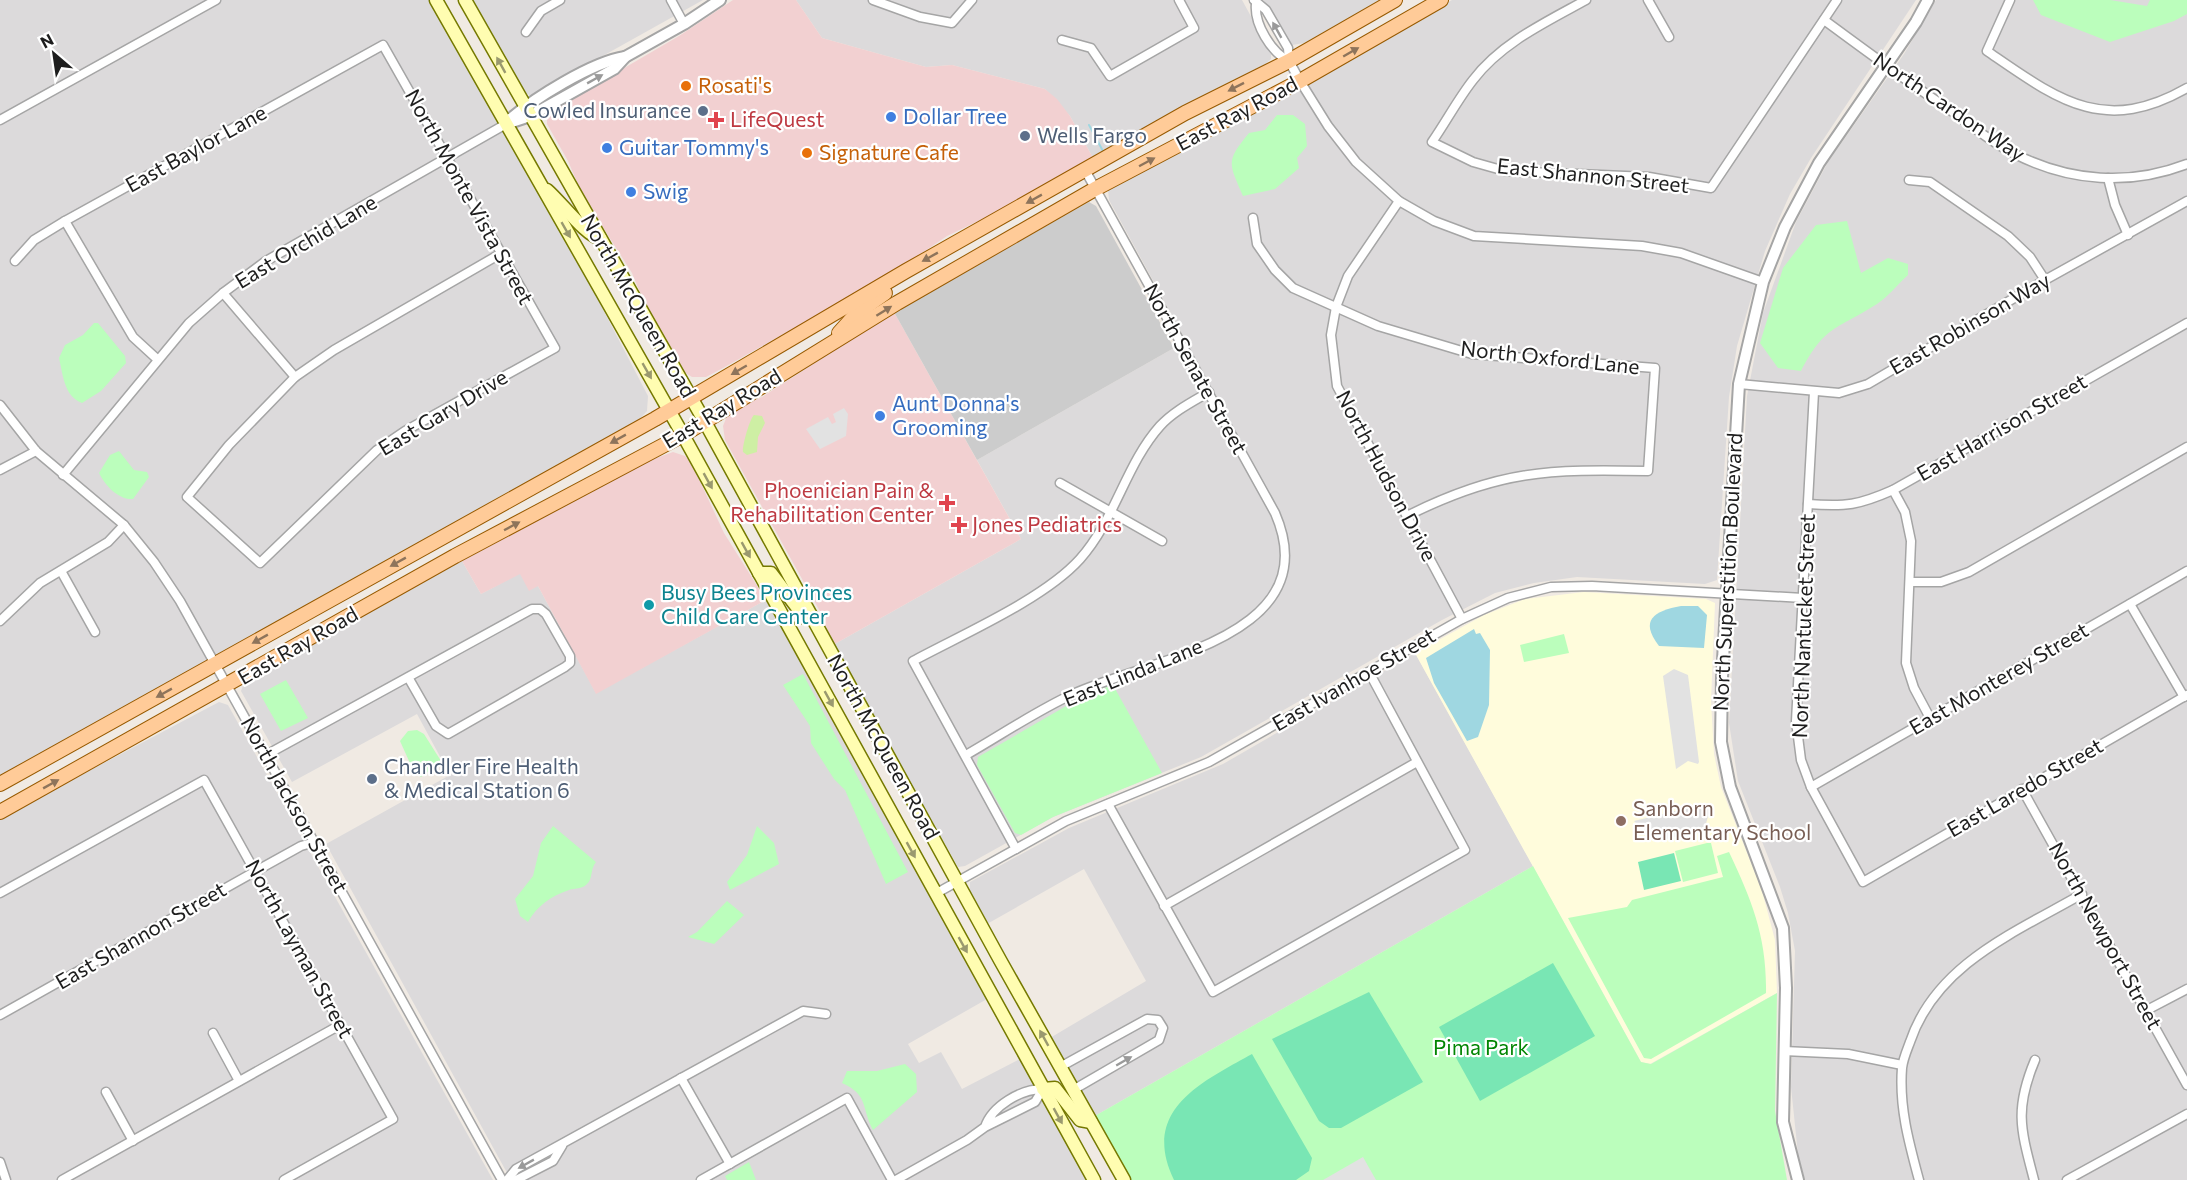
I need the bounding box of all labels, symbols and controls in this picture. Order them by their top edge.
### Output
one-way arrow [1272,21,1282,38]
north arrow [24,24,84,84]
text: N [37,29,56,52]
one-way arrow [1343,46,1359,57]
street label: North Cardon Way [1869,46,2031,166]
one-way arrow [496,57,507,73]
street label: East Ray Road [1171,70,1301,155]
place label: Rosati's [698,72,772,97]
one-way arrow [587,74,604,84]
marker: Rosati's [679,79,693,93]
one-way arrow [1228,83,1245,92]
street label: North Monte Vista Street [401,84,540,308]
place label: Cowled Insurance [523,97,691,122]
street label: East Baylor Lane [120,99,270,197]
place label: Dollar Tree [903,103,1007,128]
marker: Cowled Insurance [696,104,710,118]
place label: LifeQuest [730,106,824,131]
marker: Dollar Tree [884,110,898,124]
marker: LifeQuest [707,111,725,129]
place label: Wells Fargo [1037,122,1147,147]
marker: Wells Fargo [1018,129,1032,143]
place label: Guitar Tommy's [619,134,769,159]
place label: Signature Cafe [819,139,959,164]
marker: Guitar Tommy's [600,141,614,155]
marker: Signature Cafe [800,146,814,160]
street label: East Shannon Street [1496,152,1690,197]
one-way arrow [1139,157,1156,167]
place label: Swig [643,178,688,203]
marker: Swig [624,185,638,199]
street label: East Orchid Lane [230,189,381,293]
one-way arrow [1025,194,1042,204]
street label: North McQueen Road [576,209,702,402]
one-way arrow [561,221,571,238]
one-way arrow [922,252,938,263]
street label: East Robinson Way [1884,266,2054,379]
street label: North Senate Street [1139,279,1253,458]
one-way arrow [876,305,892,316]
street label: North Oxford Lane [1459,335,1641,378]
street label: East Ray Road [657,362,785,453]
street label: East Gary Drive [373,363,511,460]
one-way arrow [641,363,651,380]
one-way arrow [730,365,747,375]
street label: East Harrison Street [1912,368,2091,486]
street label: North Hudson Drive [1332,386,1443,565]
place label: Aunt Donna's Grooming [892,390,1020,439]
marker: Aunt Donna's Grooming [873,409,887,423]
street label: North Superstition Boulevard [1707,432,1746,712]
one-way arrow [610,434,626,445]
one-way arrow [703,473,713,490]
place label: Phoenician Pain & Rehabilitation Center [730,477,935,526]
marker: Phoenician Pain & Rehabilitation Center [938,494,956,512]
place label: Jones Pediatrics [972,511,1122,536]
street label: North Nantucket Street [1786,513,1819,739]
marker: Jones Pediatrics [950,516,968,534]
one-way arrow [504,521,521,531]
one-way arrow [741,542,751,559]
one-way arrow [389,557,406,567]
place label: Busy Bees Provinces Child Care Center [661,579,852,628]
marker: Busy Bees Provinces Child Care Center [642,598,656,612]
street label: East Ray Road [233,600,362,689]
street label: East Monterey Street [1904,616,2092,739]
street label: East Ivanhoe Street [1267,622,1439,736]
street label: East Linda Lane [1059,632,1206,711]
one-way arrow [252,634,268,645]
street label: North McQueen Road [823,649,946,843]
one-way arrow [156,688,173,698]
one-way arrow [824,691,834,708]
street label: North Jackson Street [236,712,354,897]
street label: East Laredo Street [1942,732,2107,841]
place label: Chandler Fire Health & Medical Station 6 [384,753,579,802]
marker: Chandler Fire Health & Medical Station 6 [365,772,379,786]
one-way arrow [43,779,60,789]
place label: Sanborn Elementary School [1633,795,1811,844]
marker: Sanborn Elementary School [1614,814,1628,828]
street label: North Newport Street [2044,837,2168,1033]
one-way arrow [906,842,916,859]
street label: North Layman Street [241,855,360,1042]
street label: East Shannon Street [50,876,230,994]
one-way arrow [958,937,969,953]
one-way arrow [1039,1029,1049,1046]
park label: Pima Park [1433,1034,1529,1059]
one-way arrow [1116,1056,1133,1066]
one-way arrow [1053,1108,1063,1125]
one-way arrow [517,1159,534,1169]

